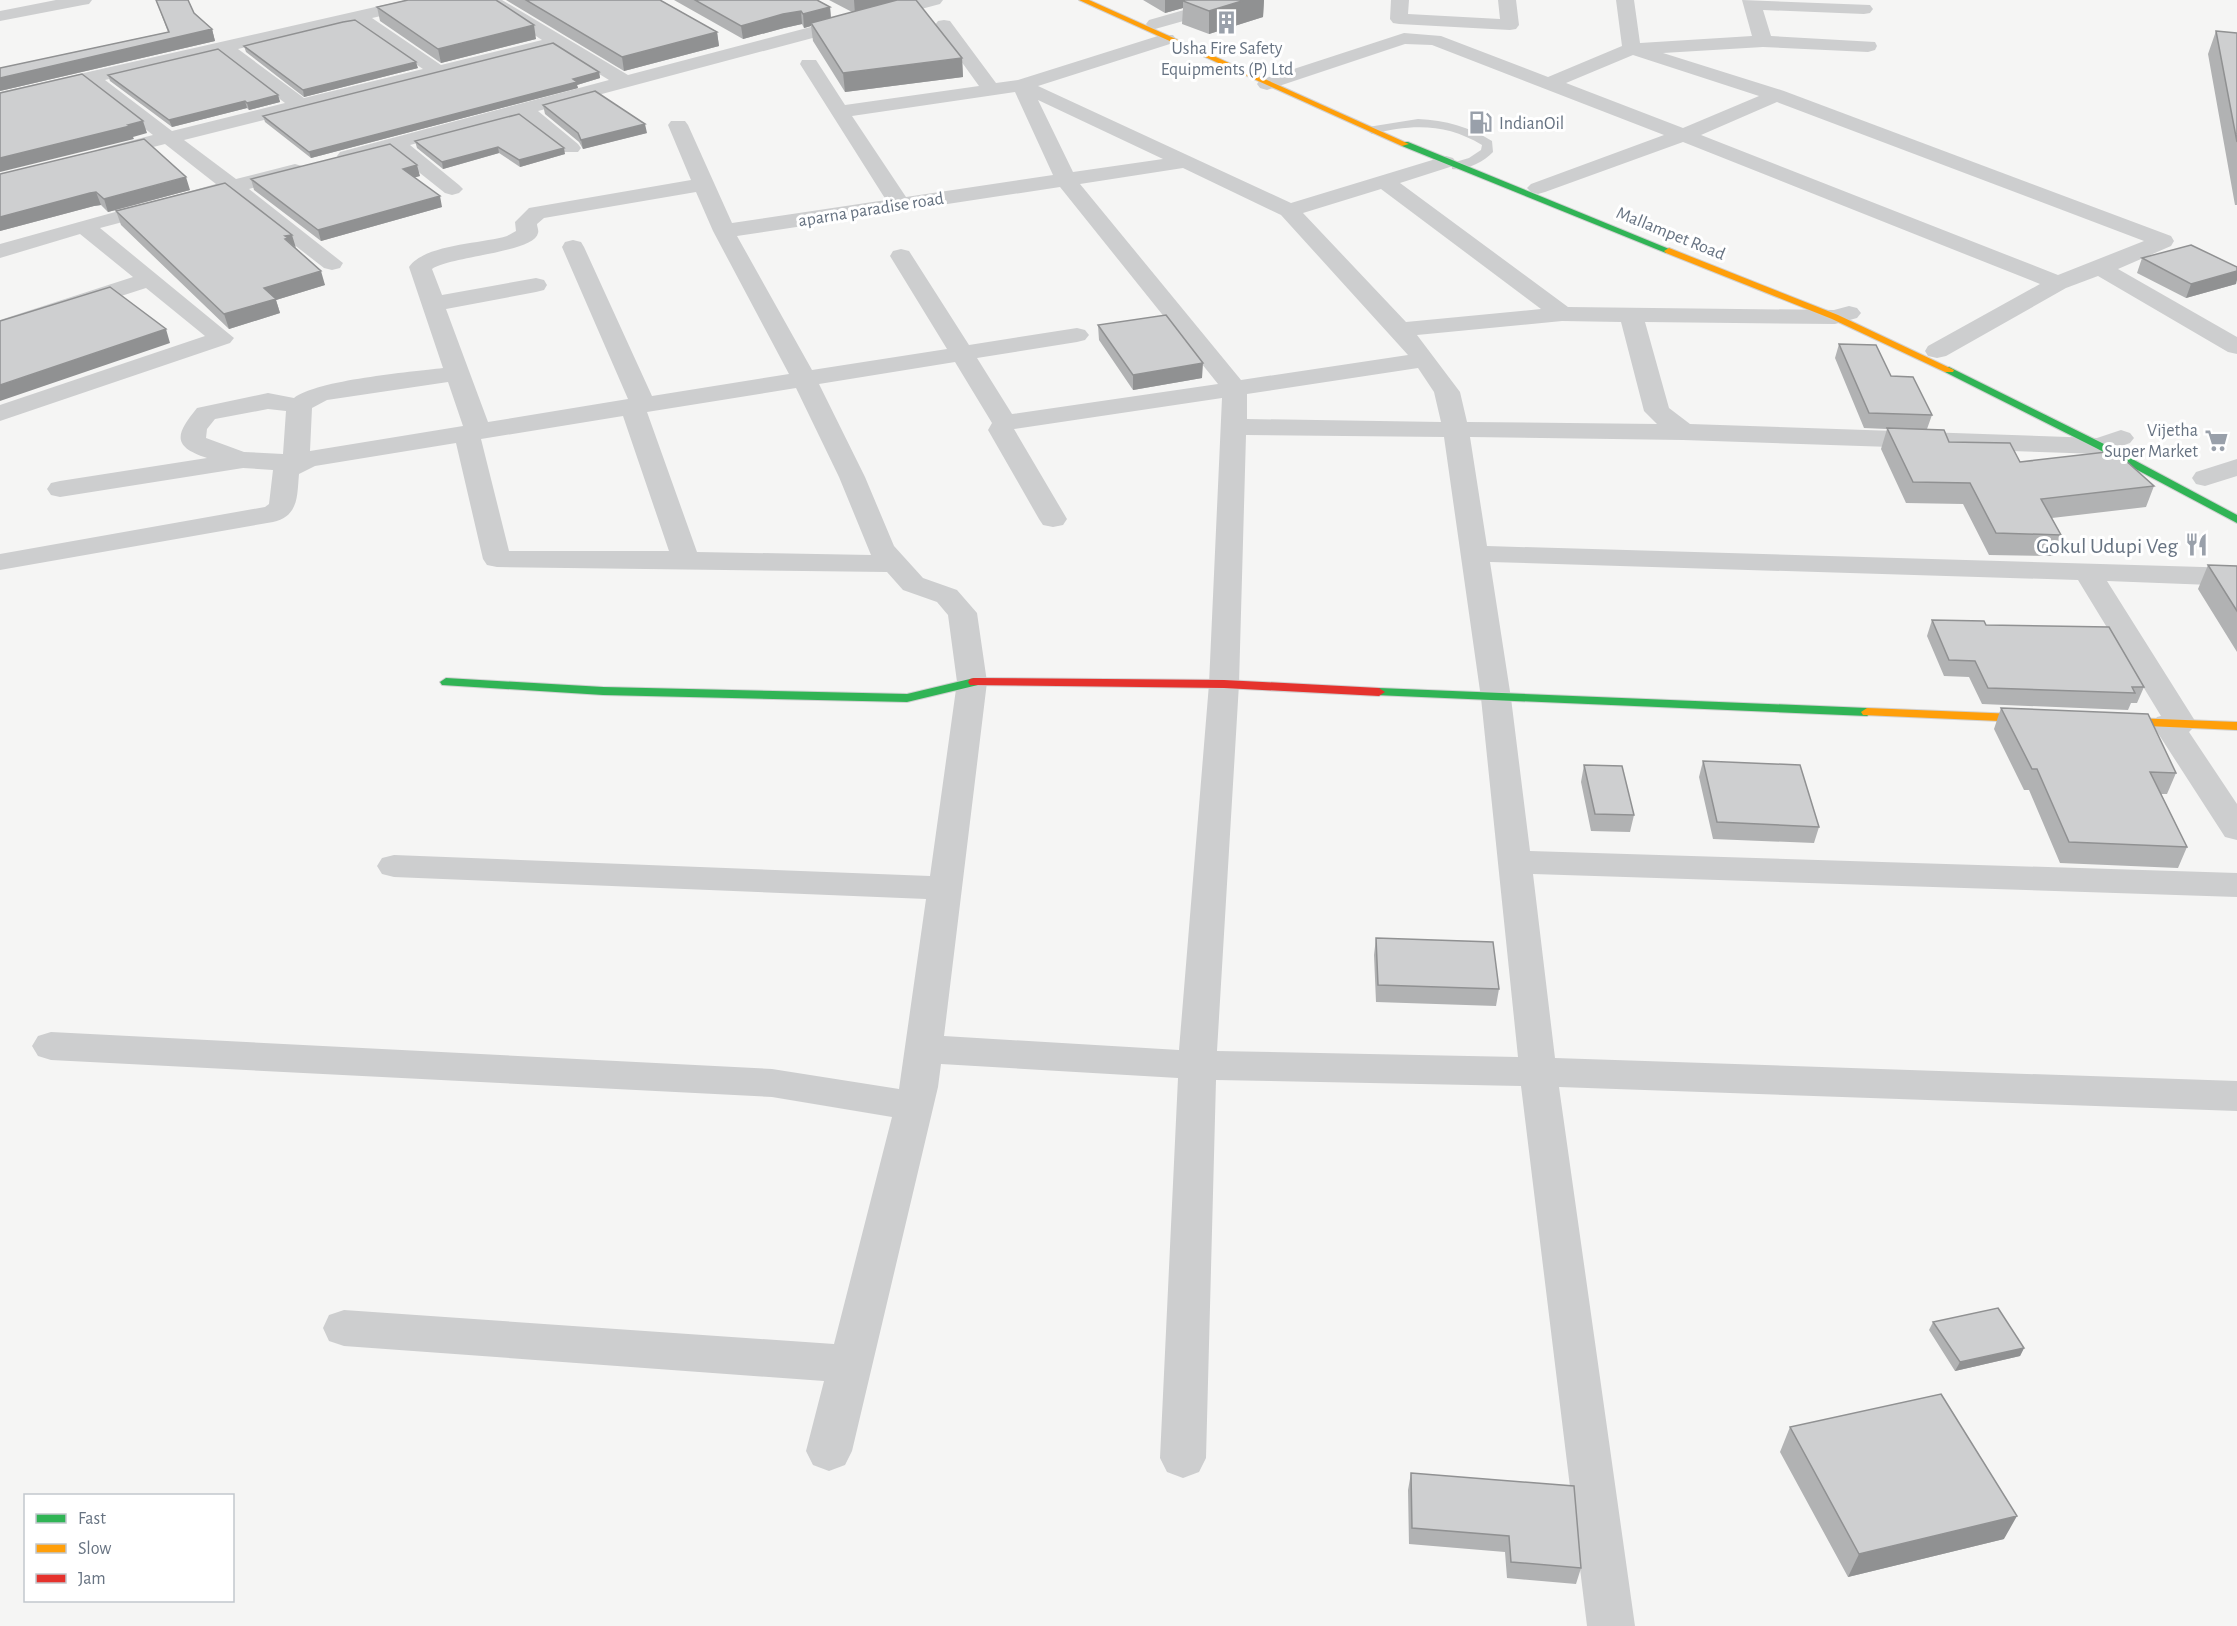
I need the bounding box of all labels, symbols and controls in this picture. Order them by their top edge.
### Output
building icon: Usha Fire Safety Equipments (P) Ltd [1214,9,1240,35]
place label: Usha Fire Safety Equipments (P) Ltd [1161,40,1293,79]
fuel station icon: IndianOil [1468,110,1494,136]
place label: IndianOil [1499,115,1564,133]
street label: aparna paradise road [797,190,945,230]
street label: Mallampet Road [1614,204,1728,264]
place label: Vijetha Super Market [2104,422,2198,461]
supermarket icon: Vijetha Super Market [2203,427,2229,453]
restaurant icon: Gokul Udupi Veg [2183,532,2209,558]
place label: Gokul Udupi Veg [2036,535,2178,557]
legend [24,1494,234,1602]
text: Fast [78,1510,106,1528]
text: Slow [78,1540,111,1558]
text: Jam [78,1570,106,1588]

